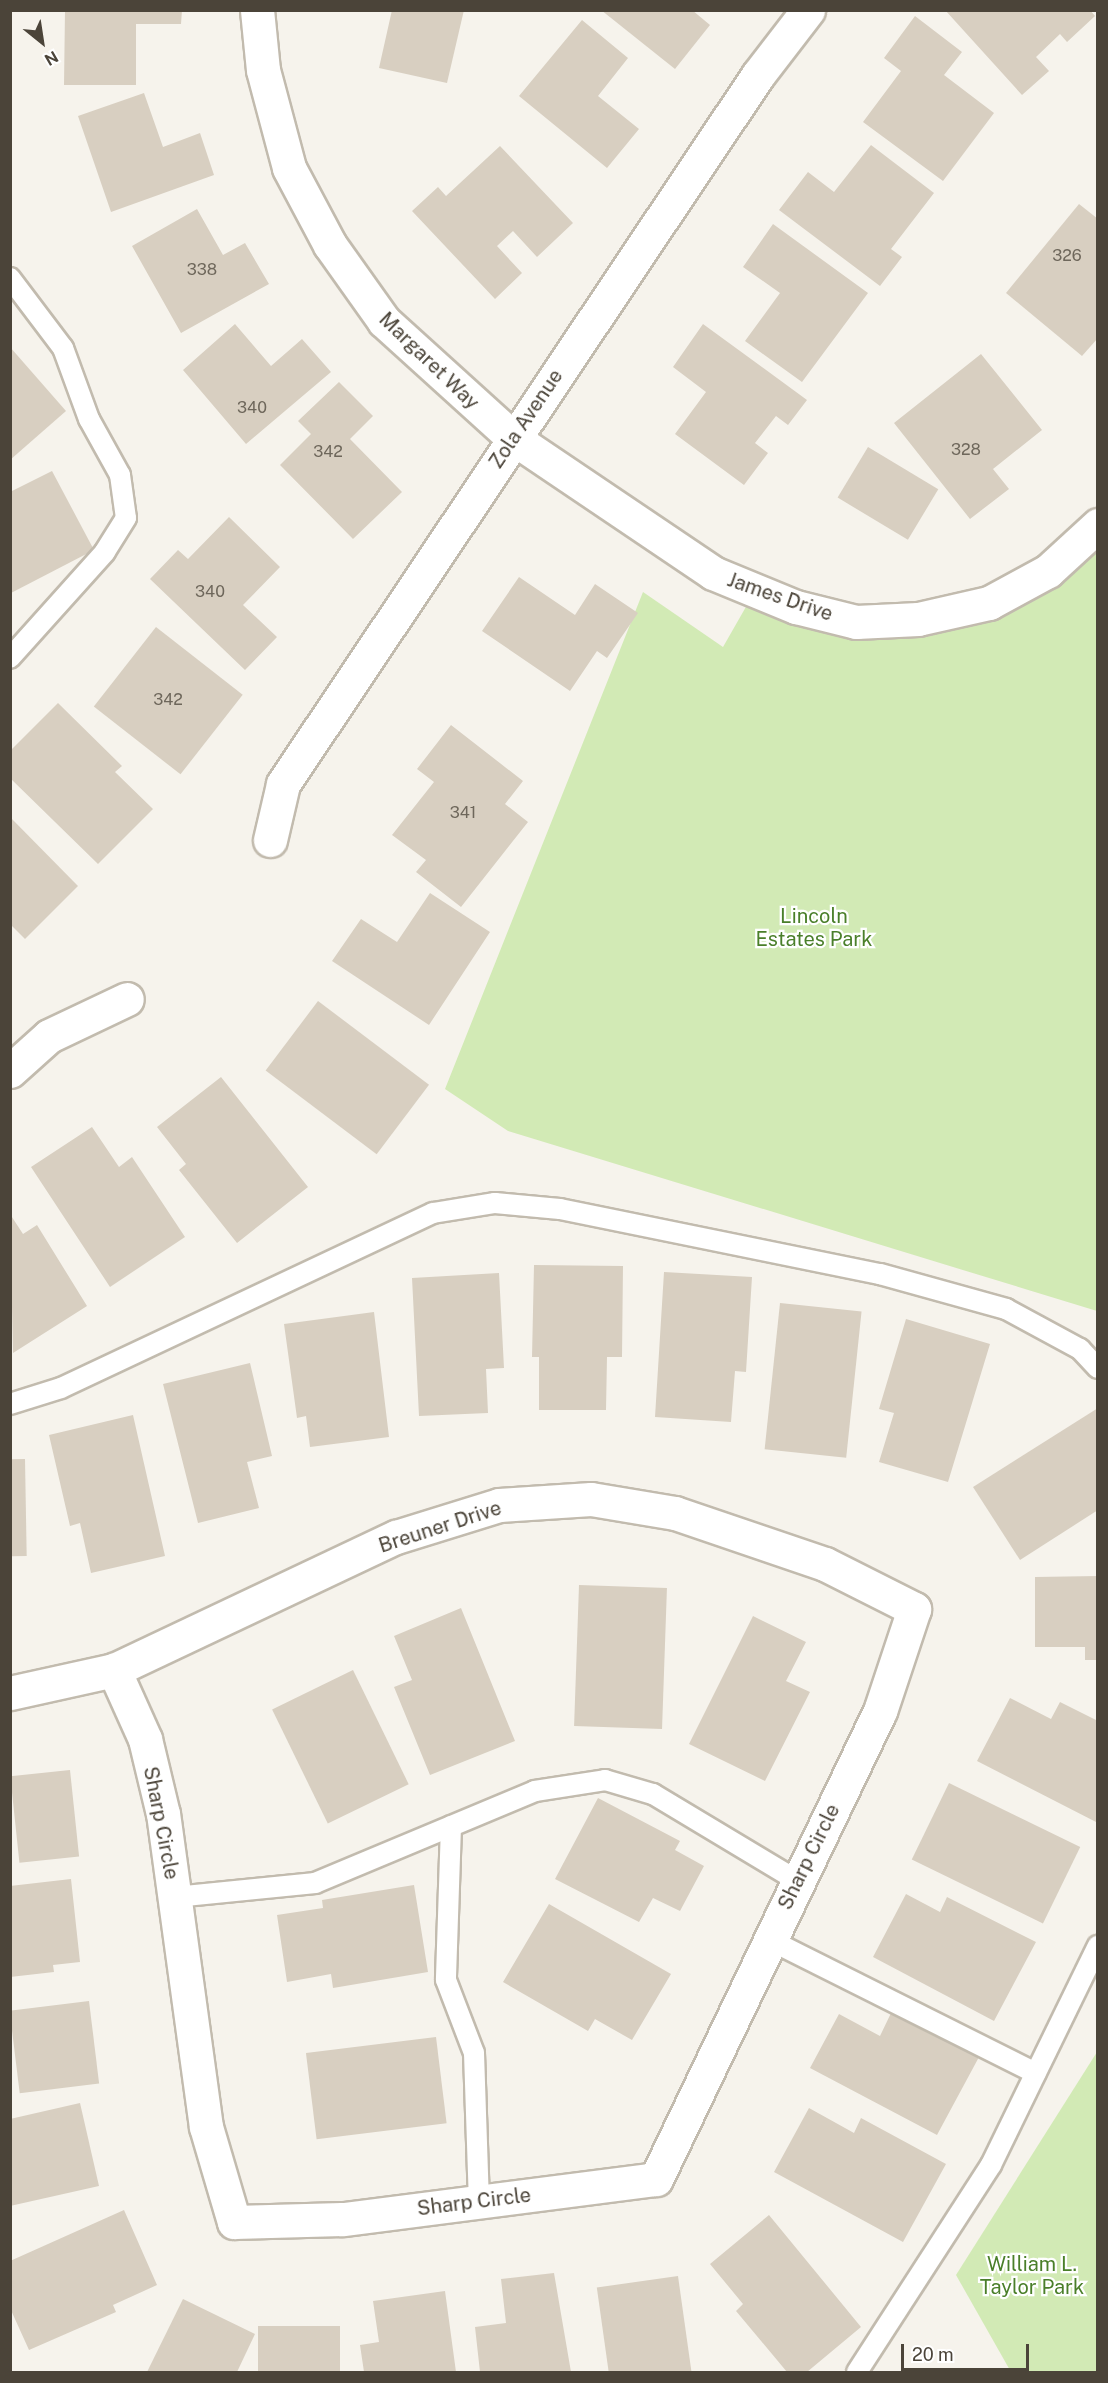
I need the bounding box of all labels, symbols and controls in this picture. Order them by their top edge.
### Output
north arrow [12,12,72,72]
text: N [41,47,61,69]
house number: 326 [1052,246,1082,266]
house number: 338 [187,260,217,280]
street label: Margaret Way [374,307,484,415]
street label: Zola Avenue [484,365,568,473]
house number: 340 [237,398,267,418]
house number: 328 [951,440,981,460]
house number: 342 [313,442,343,462]
street label: James Drive [724,568,836,626]
house number: 340 [195,582,225,602]
house number: 342 [153,690,183,710]
house number: 341 [450,803,476,823]
park label: Lincoln Estates Park [756,905,872,952]
street label: Breuner Drive [376,1496,504,1558]
street label: Sharp Circle [138,1764,184,1882]
street label: Sharp Circle [773,1800,845,1914]
street label: Sharp Circle [416,2183,532,2221]
park label: William L. Taylor Park [980,2253,1084,2300]
scale bar [904,2332,1032,2370]
text: 20 m [912,2344,954,2365]

